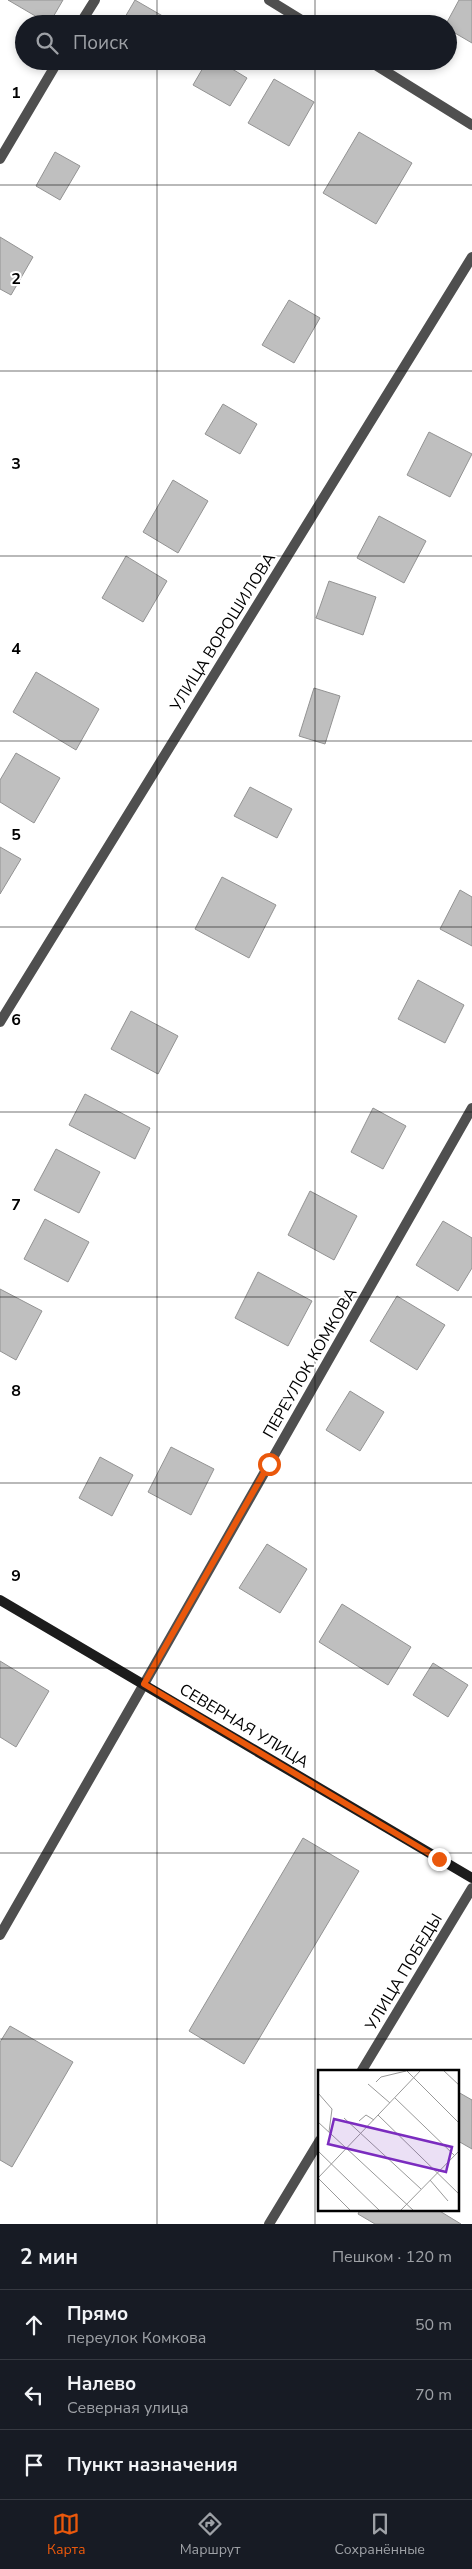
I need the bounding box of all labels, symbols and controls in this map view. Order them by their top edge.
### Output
search box [15,15,457,70]
icon: search [33,29,61,57]
text: Поиск [73,30,128,56]
text: 1 [11,82,21,104]
text: 2 [11,268,21,290]
text: 3 [11,453,21,475]
street label: УЛИЦА ВОРОШИЛОВА [165,548,281,716]
text: 4 [11,638,21,660]
text: 5 [11,824,21,846]
text: 6 [11,1009,21,1031]
text: 7 [11,1194,21,1216]
street label: ПЕРЕУЛОК КОМКОВА [258,1283,362,1442]
text: 8 [11,1380,21,1402]
route start [258,1453,281,1476]
text: 9 [11,1565,21,1587]
street label: СЕВЕРНАЯ УЛИЦА [175,1679,313,1774]
route end [428,1848,451,1871]
street label: УЛИЦА ПОБЕДЫ [360,1909,448,2035]
inset map [318,2070,460,2212]
text: 2 мин [20,2243,78,2271]
text: Пешком · 120 m [332,2246,452,2268]
text: Прямо [67,2301,128,2327]
icon: ahead [20,2311,48,2339]
text: 50 m [415,2314,452,2336]
text: переулок Комкова [67,2327,206,2349]
text: Налево [67,2371,136,2397]
icon: left [20,2381,48,2409]
text: 70 m [415,2384,452,2406]
text: Северная улица [67,2397,189,2419]
icon: arrive [20,2451,48,2479]
text: Пункт назначения [67,2452,238,2478]
tab: Карта [47,2510,86,2559]
tab: Маршрут [180,2510,240,2559]
tab: Сохранённые [334,2510,425,2559]

